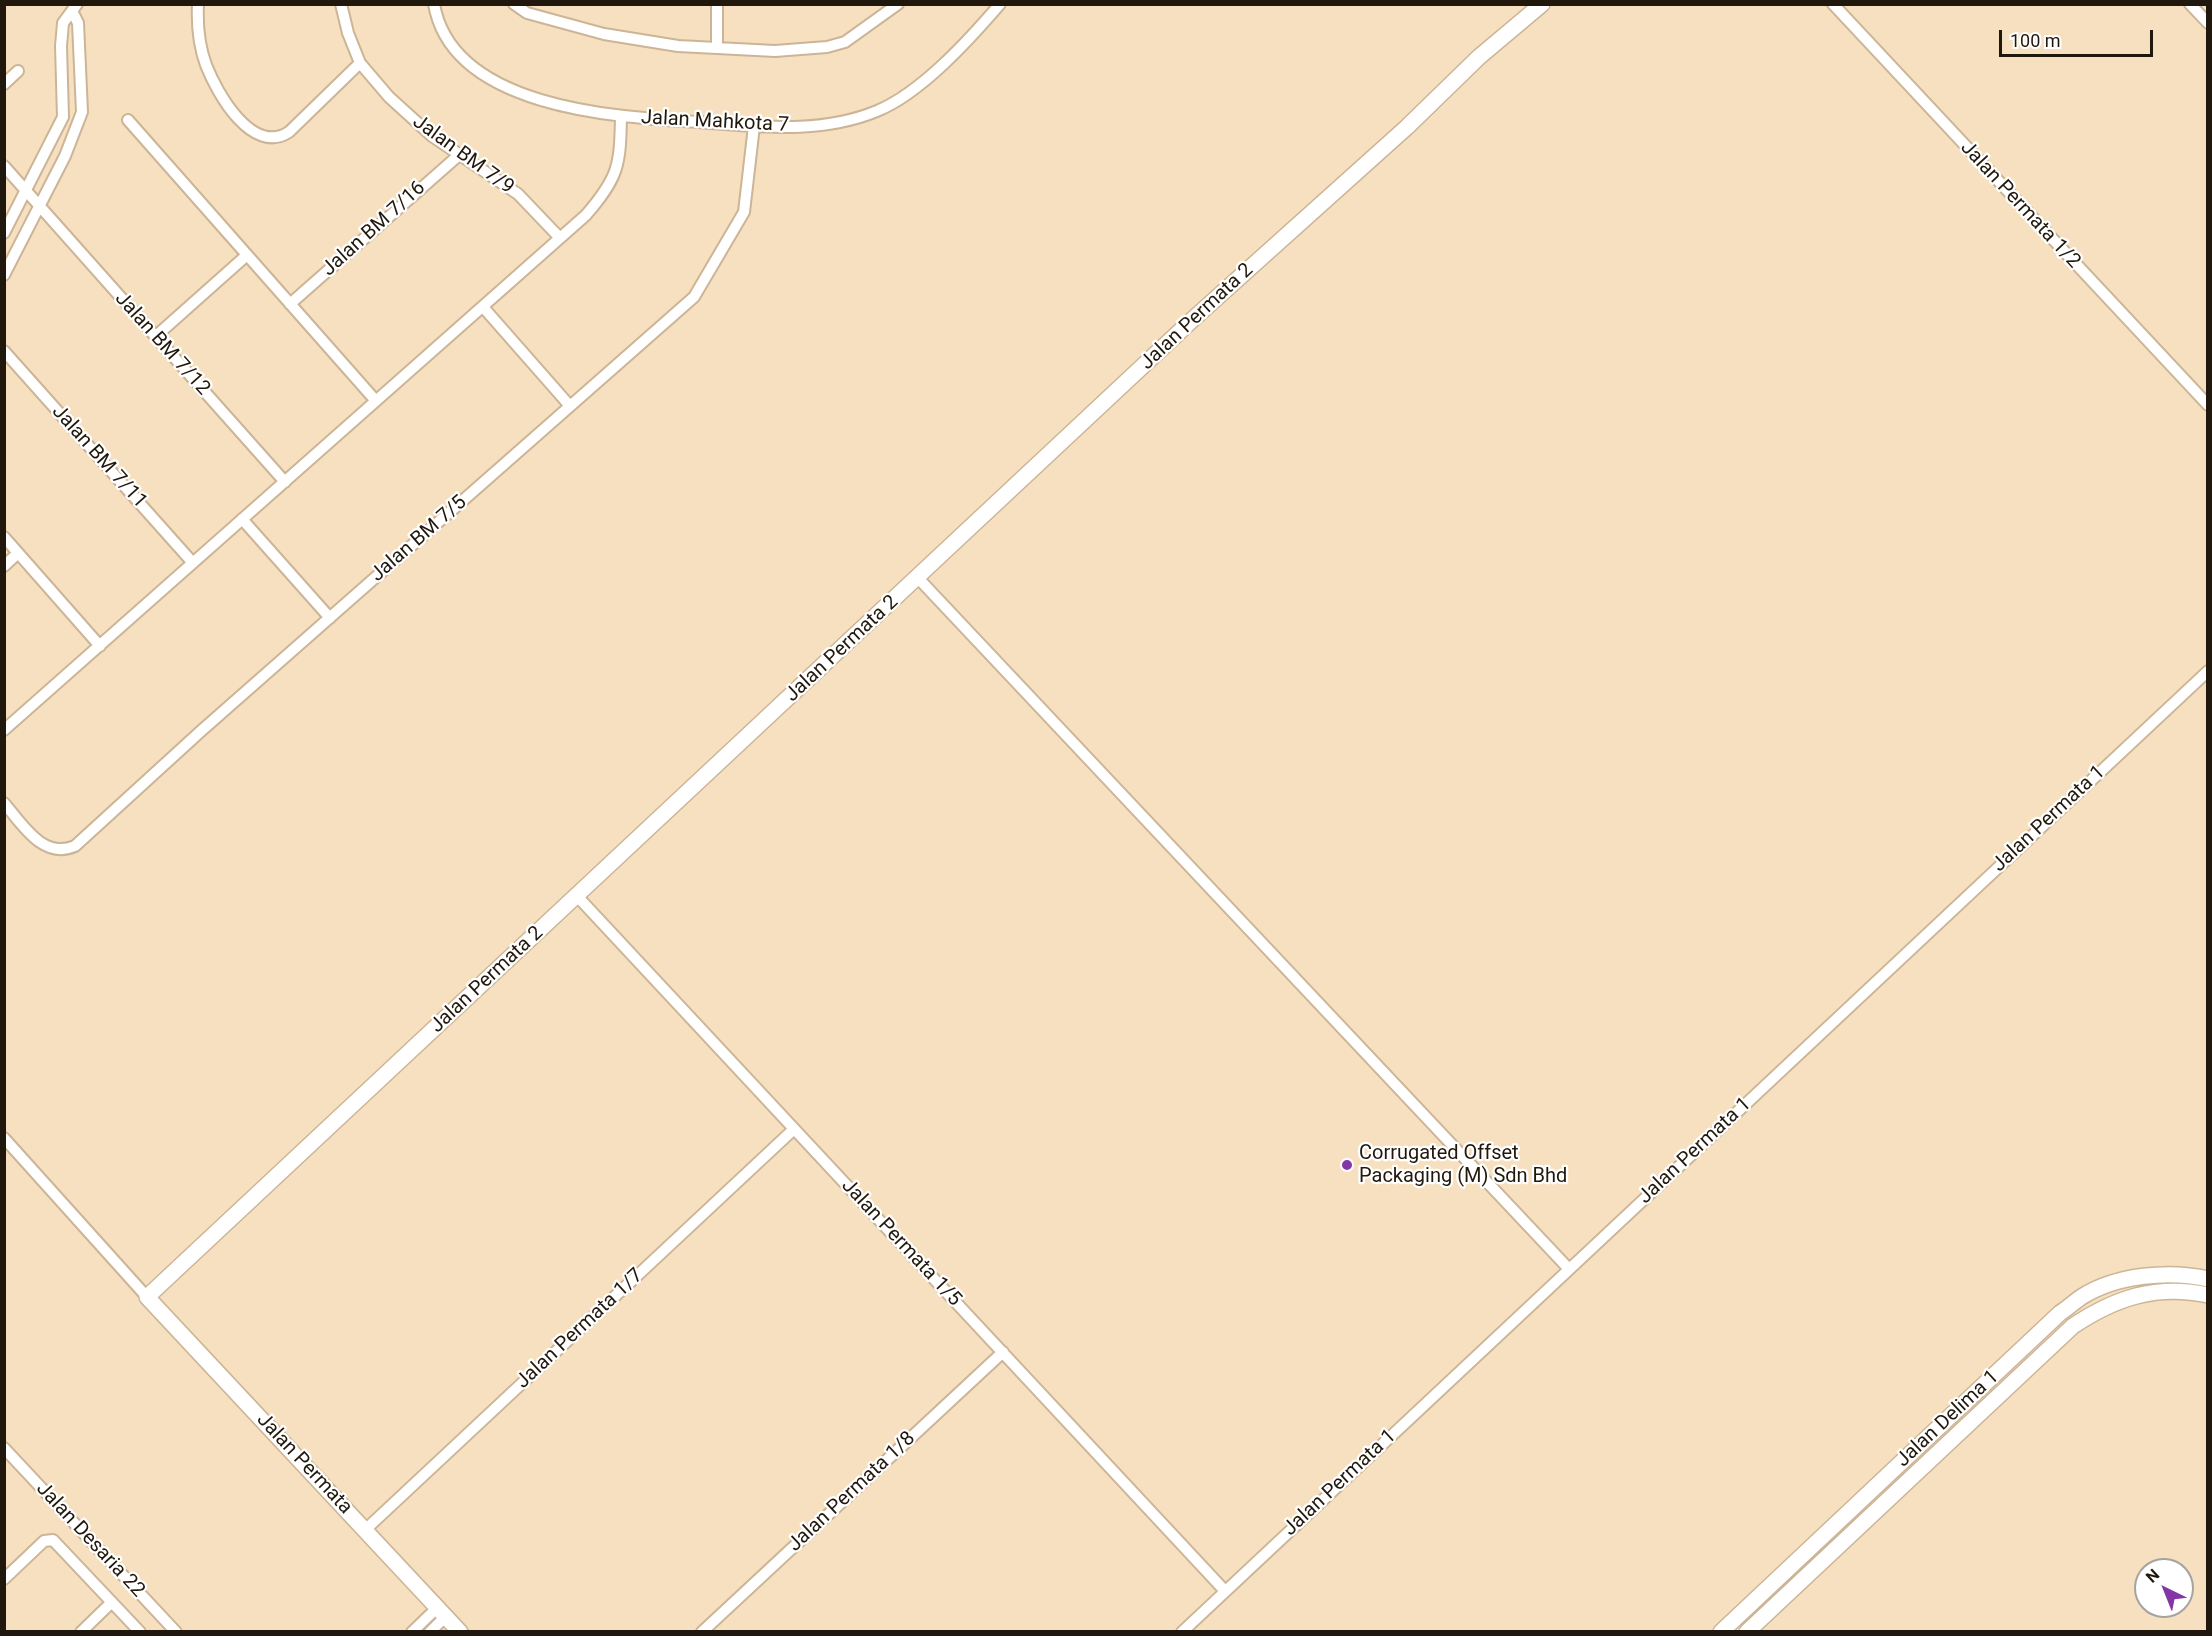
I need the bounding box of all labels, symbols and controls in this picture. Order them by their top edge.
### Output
scale bar [2002,18,2156,56]
text: 100 m [2010,30,2061,51]
street label: Jalan Mahkota 7 [640,106,790,138]
street label: Jalan BM 7/9 [408,110,518,200]
street label: Jalan Permata 1/2 [1955,136,2085,274]
street label: Jalan BM 7/16 [317,176,431,282]
street label: Jalan Permata 2 [1136,259,1258,375]
street label: Jalan BM 7/12 [109,287,215,401]
street label: Jalan BM 7/11 [46,400,152,514]
street label: Jalan BM 7/5 [366,491,472,587]
street label: Jalan Permata 2 [781,591,903,707]
street label: Jalan Permata 1 [1988,761,2110,877]
street label: Jalan Permata 2 [426,922,548,1038]
street label: Jalan Permata 1 [1634,1093,1756,1209]
place label: Corrugated Offset Packaging (M) Sdn Bhd [1359,1142,1567,1189]
marker: Corrugated Offset Packaging (M) Sdn Bhd [1340,1158,1354,1172]
street label: Jalan Permata 1/5 [836,1174,966,1312]
street label: Jalan Permata 1/7 [511,1264,649,1394]
street label: Jalan Delima 1 [1892,1365,2004,1473]
street label: Jalan Permata [251,1409,357,1519]
street label: Jalan Permata 1 [1279,1425,1401,1541]
street label: Jalan Permata 1/8 [783,1427,921,1557]
street label: Jalan Desaria 22 [31,1477,149,1603]
north arrow [2134,1558,2194,1618]
text: N [2142,1565,2163,1587]

